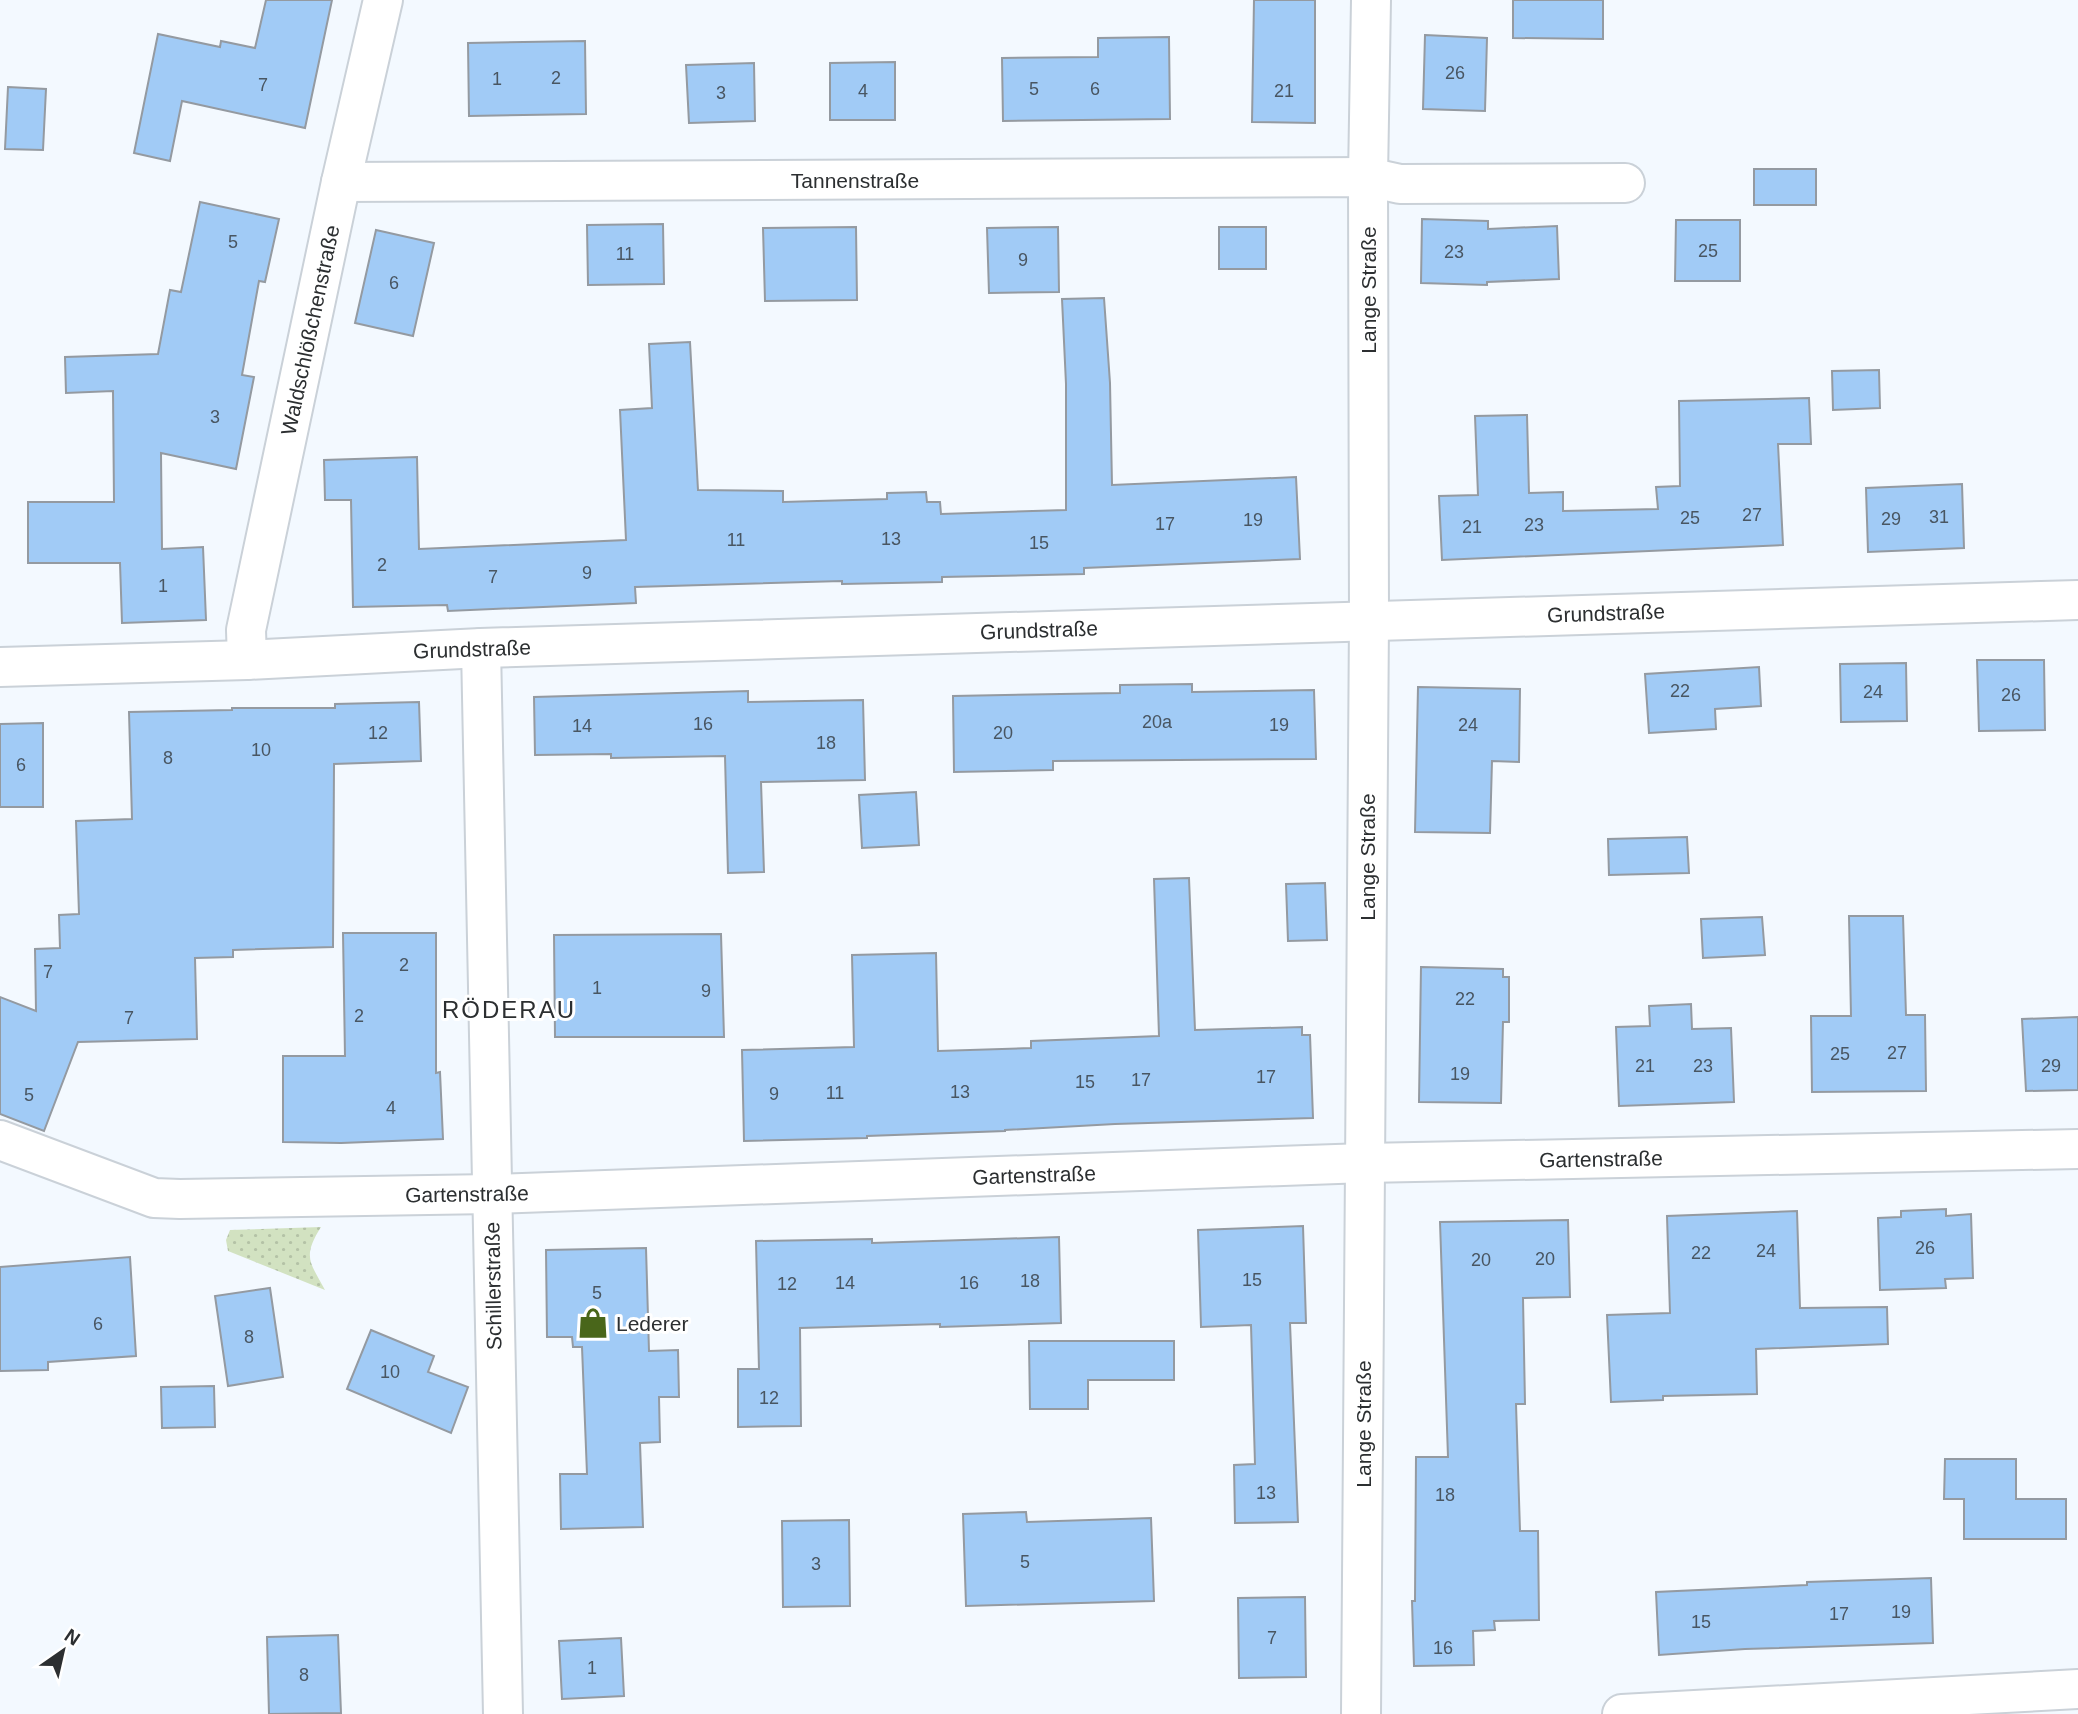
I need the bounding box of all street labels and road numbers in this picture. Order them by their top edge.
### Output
street label: Tannenstraße [791,169,919,192]
street label: Waldschlößchenstraße [277,223,343,437]
street label: Lange Straße [1357,226,1380,354]
street label: Grundstraße [1547,599,1665,627]
street label: Grundstraße [980,616,1098,644]
street label: Grundstraße [413,635,531,663]
street label: Lange Straße [1356,793,1379,921]
street label: Gartenstraße [1539,1146,1663,1172]
street label: Gartenstraße [972,1161,1096,1189]
street label: Gartenstraße [405,1181,529,1207]
street label: Schillerstraße [480,1222,506,1350]
street label: Lange Straße [1352,1360,1375,1488]

